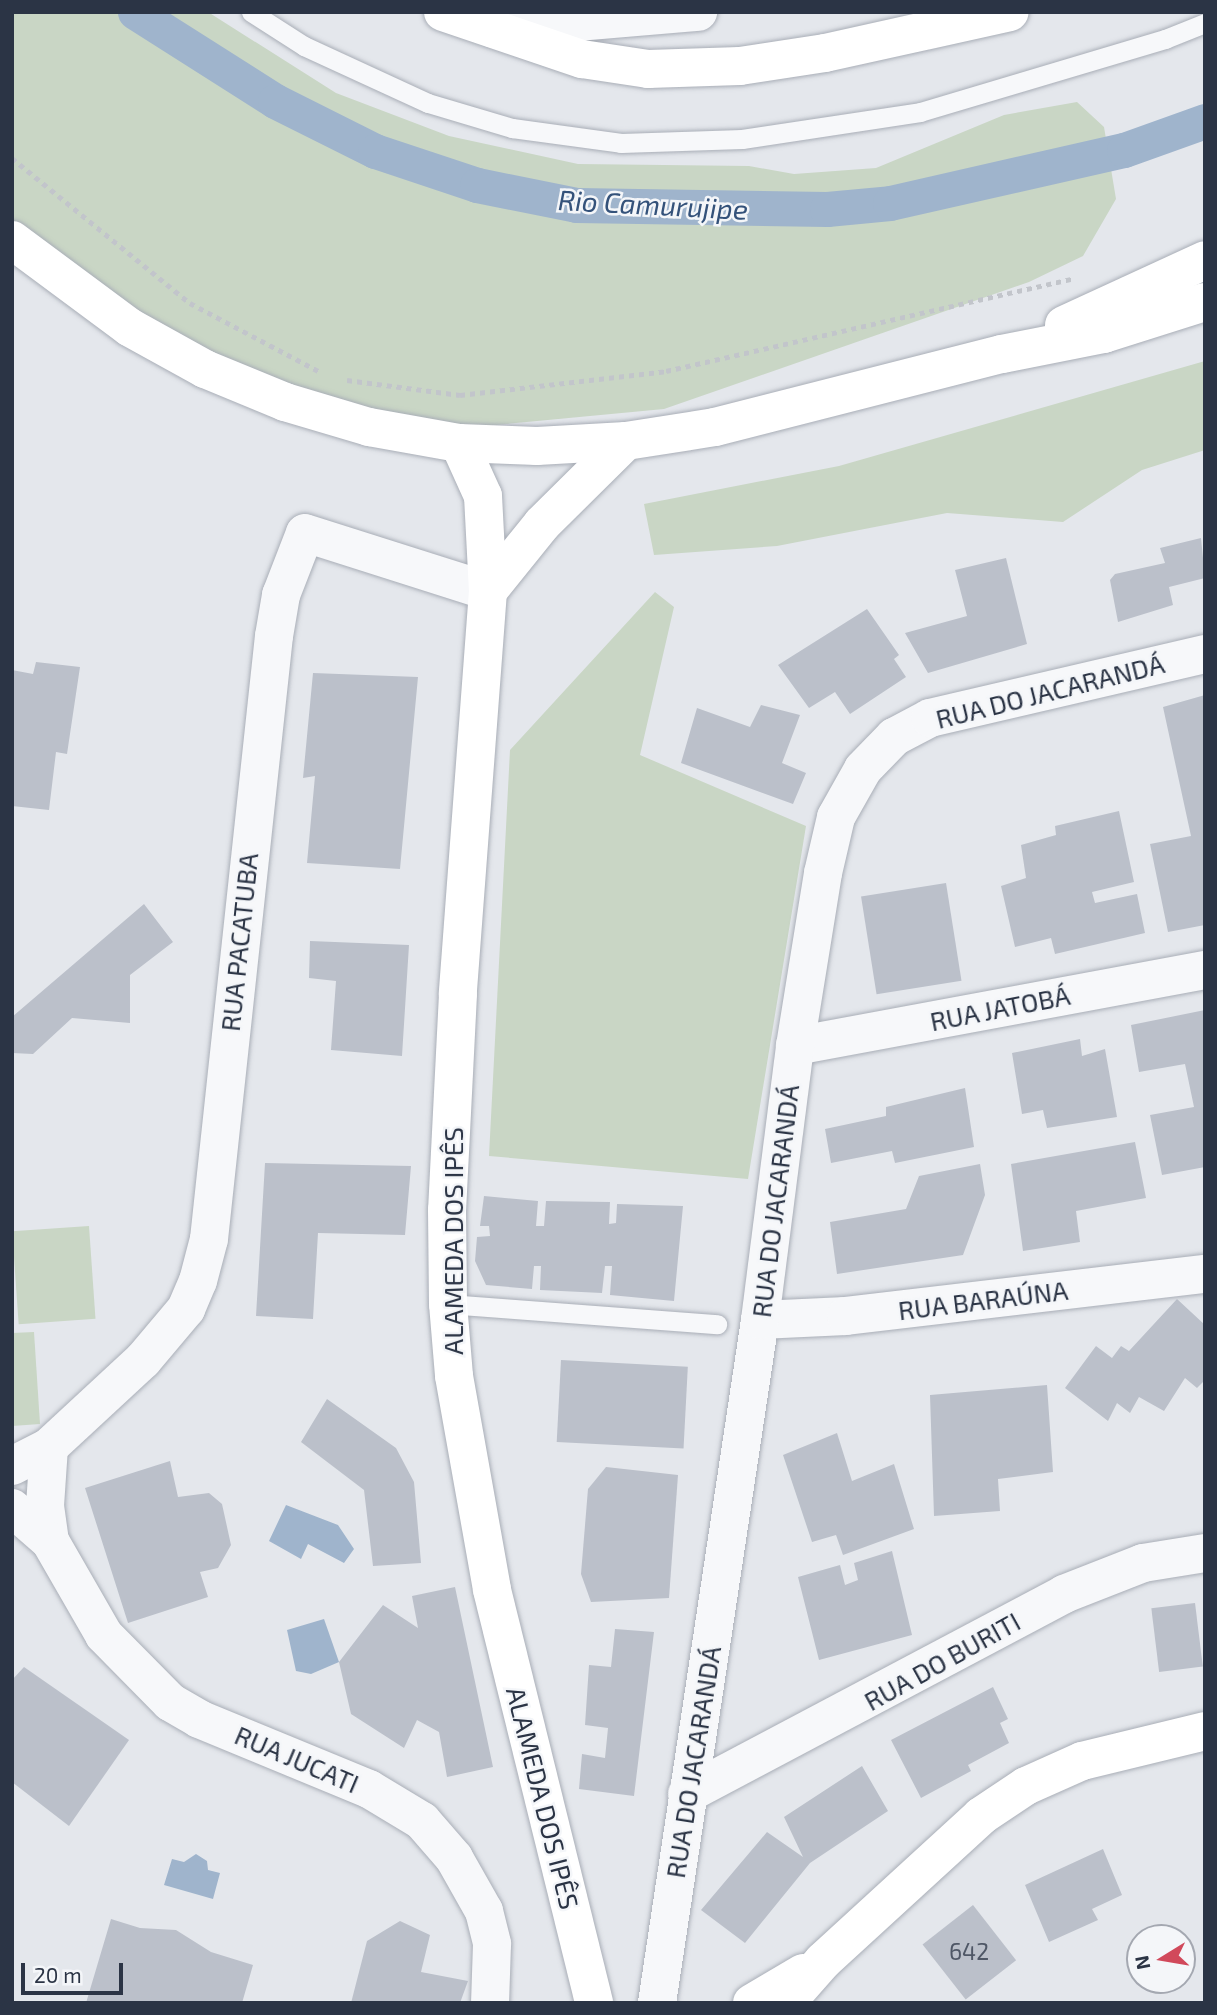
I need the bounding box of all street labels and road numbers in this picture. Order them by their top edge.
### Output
street label: RUA DO JACARANDÁ [932,647,1168,735]
street label: RUA PACATUBA [214,851,264,1033]
street label: RUA JATOBÁ [927,979,1073,1037]
street label: RUA DO JACARANDÁ [745,1082,805,1320]
street label: ALAMEDA DOS IPÊS [437,1127,469,1355]
street label: RUA BARAÚNA [896,1274,1070,1326]
street label: RUA DO BURITI [858,1605,1026,1717]
street label: RUA DO JACARANDÁ [659,1643,727,1881]
street label: ALAMEDA DOS IPÊS [500,1683,586,1913]
street label: RUA JUCATI [230,1719,364,1799]

